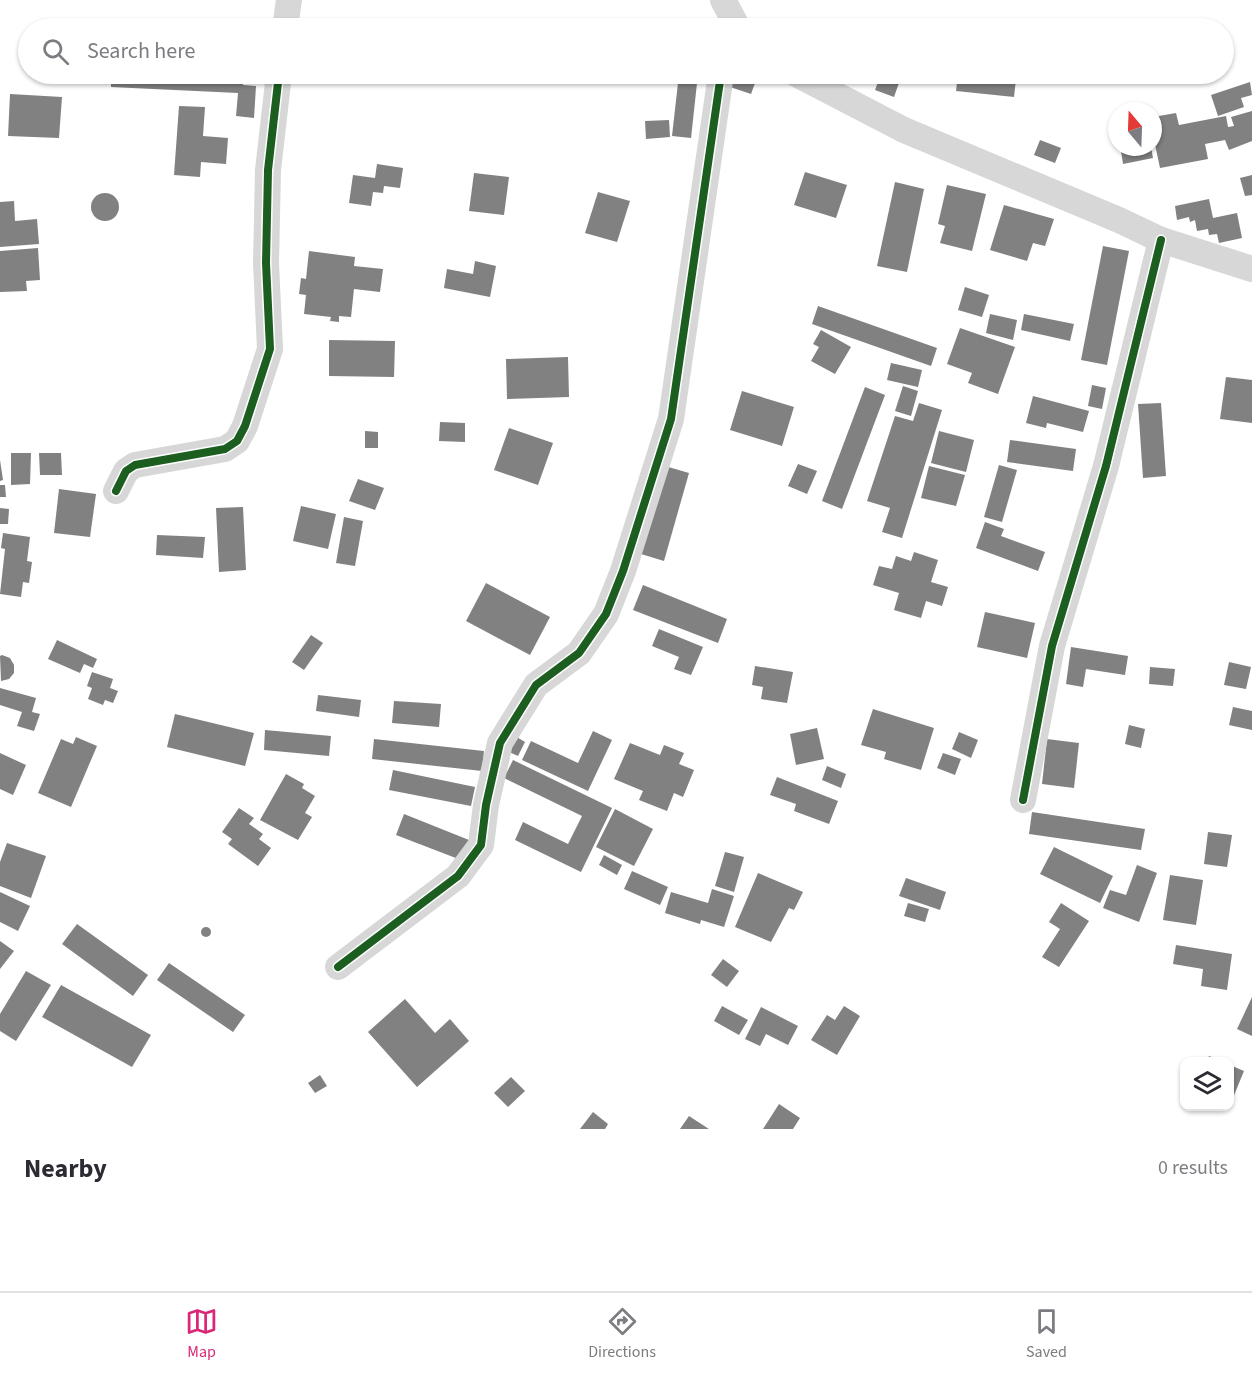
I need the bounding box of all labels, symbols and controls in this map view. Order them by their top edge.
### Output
search box [18,18,1234,84]
icon: search [39,35,72,68]
text: Search here [87,35,195,67]
north arrow [1108,102,1162,156]
map controls [1180,1057,1234,1111]
button: layers [1180,1057,1234,1111]
text: Nearby [24,1150,107,1187]
text: 0 results [1158,1154,1228,1182]
tab: Map [185,1305,218,1363]
tab: Directions [588,1305,656,1363]
tab: Saved [1026,1305,1067,1363]

